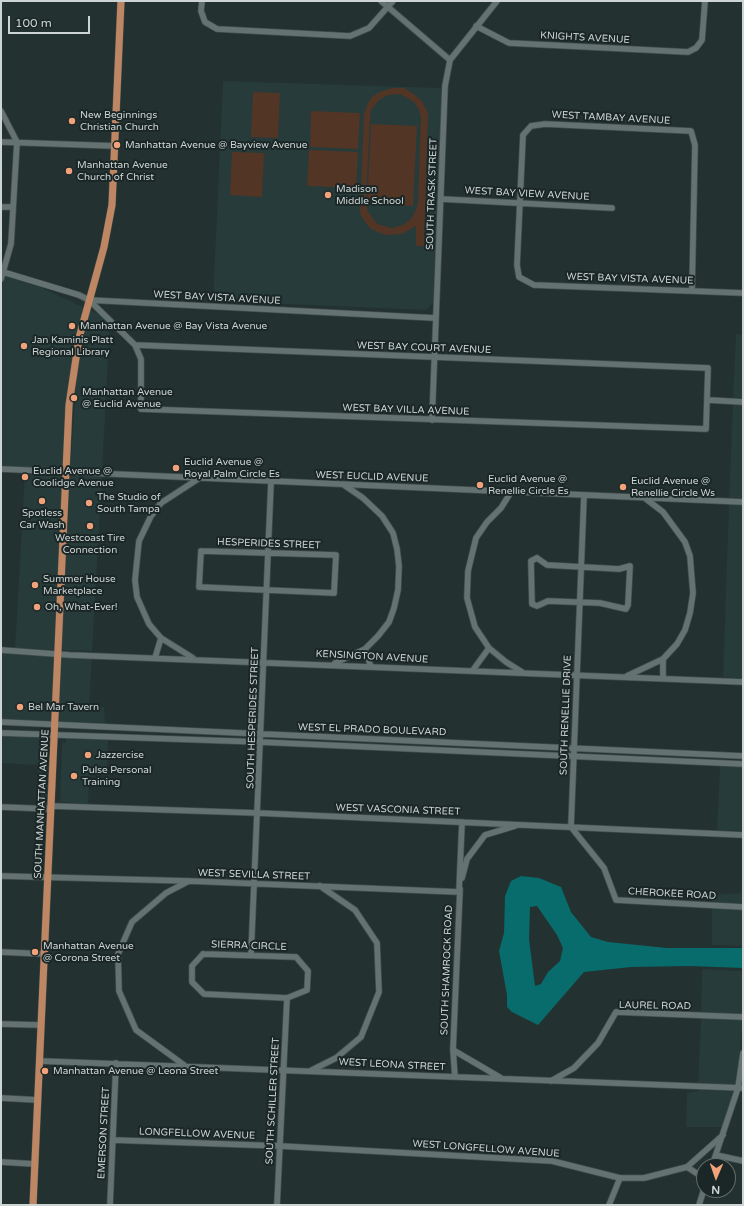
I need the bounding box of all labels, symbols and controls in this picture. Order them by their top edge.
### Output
scale bar [10,8,92,34]
text: 100 m [15,16,52,30]
street label: KNIGHTS AVENUE [540,30,630,46]
place label: New Beginnings Christian Church [80,109,159,132]
street label: WEST TAMBAY AVENUE [551,109,671,127]
marker: New Beginnings Christian Church [67,116,77,126]
street label: SOUTH TRASK STREET [424,138,440,250]
place label: Manhattan Avenue @ Bayview Avenue [125,139,307,151]
marker: Manhattan Avenue @ Bayview Avenue [112,140,122,150]
place label: Manhattan Avenue Church of Christ [77,159,168,182]
marker: Manhattan Avenue Church of Christ [64,166,74,176]
place label: Madison Middle School [336,183,404,206]
street label: WEST BAY VIEW AVENUE [464,185,590,203]
marker: Madison Middle School [323,190,333,200]
street label: WEST BAY VISTA AVENUE [566,271,694,287]
street label: WEST BAY VISTA AVENUE [153,289,281,307]
place label: Manhattan Avenue @ Bay Vista Avenue [80,320,267,332]
marker: Manhattan Avenue @ Bay Vista Avenue [67,321,77,331]
place label: Jan Kaminis Platt Regional Library [32,334,113,358]
street label: WEST BAY COURT AVENUE [357,340,491,356]
marker: Jan Kaminis Platt Regional Library [19,341,29,351]
place label: Manhattan Avenue @ Euclid Avenue [82,386,173,410]
marker: Manhattan Avenue @ Euclid Avenue [69,393,79,403]
street label: WEST BAY VILLA AVENUE [342,402,470,418]
place label: Euclid Avenue @ Royal Palm Circle Es [184,456,280,480]
marker: Euclid Avenue @ Royal Palm Circle Es [171,463,181,473]
place label: Euclid Avenue @ Coolidge Avenue [33,465,114,488]
street label: WEST EUCLID AVENUE [315,469,429,485]
marker: Euclid Avenue @ Coolidge Avenue [20,472,30,482]
place label: Euclid Avenue @ Renellie Circle Es [488,473,569,496]
place label: Euclid Avenue @ Renellie Circle Ws [631,475,715,498]
marker: Euclid Avenue @ Renellie Circle Es [475,480,485,490]
marker: Euclid Avenue @ Renellie Circle Ws [618,482,628,492]
place label: The Studio of South Tampa [97,491,161,514]
marker: Spotless Car Wash [37,496,47,506]
marker: The Studio of South Tampa [84,498,94,508]
place label: Spotless Car Wash [19,507,65,530]
marker: Westcoast Tire Connection [85,521,95,531]
place label: Westcoast Tire Connection [55,532,125,556]
street label: HESPERIDES STREET [217,536,321,552]
place label: Summer House Marketplace [43,573,116,596]
marker: Summer House Marketplace [30,580,40,590]
place label: Oh, What-Ever! [45,601,118,613]
marker: Oh, What-Ever! [32,602,42,612]
street label: SOUTH HESPERIDES STREET [245,647,261,789]
street label: KENSINGTON AVENUE [315,648,429,666]
street label: SOUTH RENELLIE DRIVE [558,655,574,775]
place label: Bel Mar Tavern [28,701,99,713]
marker: Bel Mar Tavern [15,702,25,712]
street label: WEST EL PRADO BOULEVARD [298,721,446,739]
street label: SOUTH MANHATTAN AVENUE [32,729,52,879]
place label: Jazzercise [96,749,144,761]
marker: Jazzercise [83,750,93,760]
place label: Pulse Personal Training [82,764,151,788]
marker: Pulse Personal Training [69,771,79,781]
street label: WEST VASCONIA STREET [335,802,461,818]
street label: WEST SEVILLA STREET [198,867,310,883]
street label: CHEROKEE ROAD [628,886,716,902]
street label: SOUTH SHAMROCK ROAD [439,905,455,1035]
street label: SIERRA CIRCLE [211,939,287,953]
place label: Manhattan Avenue @ Corona Street [43,940,134,964]
marker: Manhattan Avenue @ Corona Street [30,947,40,957]
street label: LAUREL ROAD [619,999,691,1013]
street label: SOUTH SCHILLER STREET [264,1037,282,1165]
street label: WEST LEONA STREET [338,1056,446,1074]
place label: Manhattan Avenue @ Leona Street [53,1065,218,1077]
marker: Manhattan Avenue @ Leona Street [40,1066,50,1076]
street label: EMERSON STREET [96,1087,112,1179]
street label: LONGFELLOW AVENUE [139,1126,255,1142]
street label: WEST LONGFELLOW AVENUE [412,1138,560,1160]
north arrow [696,1158,736,1198]
text: N [711,1183,720,1196]

